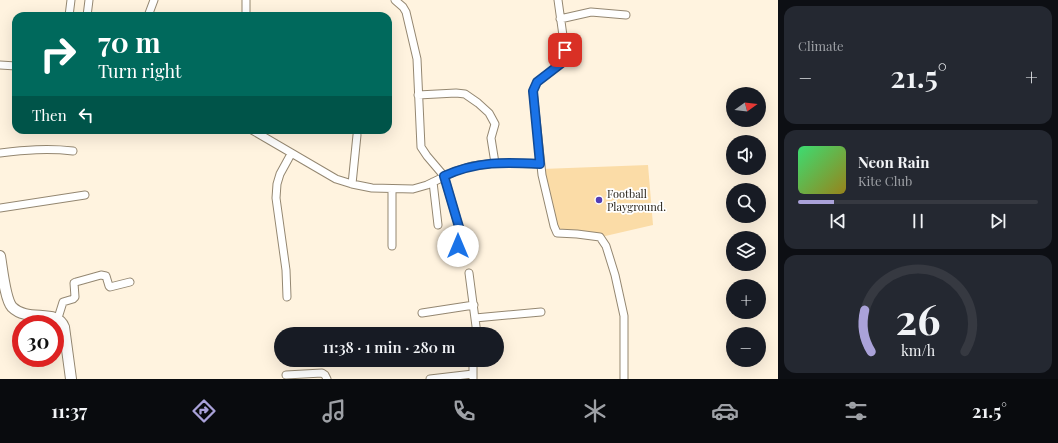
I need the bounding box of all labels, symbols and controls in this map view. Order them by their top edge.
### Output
text: 70 m [98,23,161,60]
icon: right [32,28,84,80]
pin [548,33,582,67]
text: Climate [798,37,844,54]
icon: arrive [554,39,576,61]
text: 21.5° [890,56,947,96]
text: Turn right [98,59,181,83]
text: − [798,62,812,92]
text: + [1025,62,1038,92]
north arrow [726,87,766,127]
map controls [726,87,766,367]
icon: left [75,104,97,126]
text: Then [32,105,67,125]
button: sound [726,135,766,175]
text: Neon Rain [858,152,929,172]
text: Kite Club [858,172,912,189]
button: search [726,183,766,223]
place label: Football Playground. [607,186,666,214]
marker: Football Playground. [594,195,604,205]
icon: previous [827,210,849,232]
icon: pause [907,210,929,232]
icon: next [987,210,1009,232]
position arrow [437,225,479,267]
button: layers [726,231,766,271]
button: + [726,279,766,319]
text: 26 [895,290,941,345]
speed limit sign: 30 [12,315,64,367]
button: − [726,327,766,367]
text: 11:38 · 1 min · 280 m [323,337,455,357]
text: km/h [901,340,936,359]
icon: directions [190,397,218,425]
icon: music [320,397,348,425]
icon: phone [450,397,478,425]
icon: climate [581,397,609,425]
icon: car [711,397,739,425]
icon: filters [842,397,870,425]
text: 11:37 [51,399,87,423]
text: 21.5° [972,399,1007,423]

